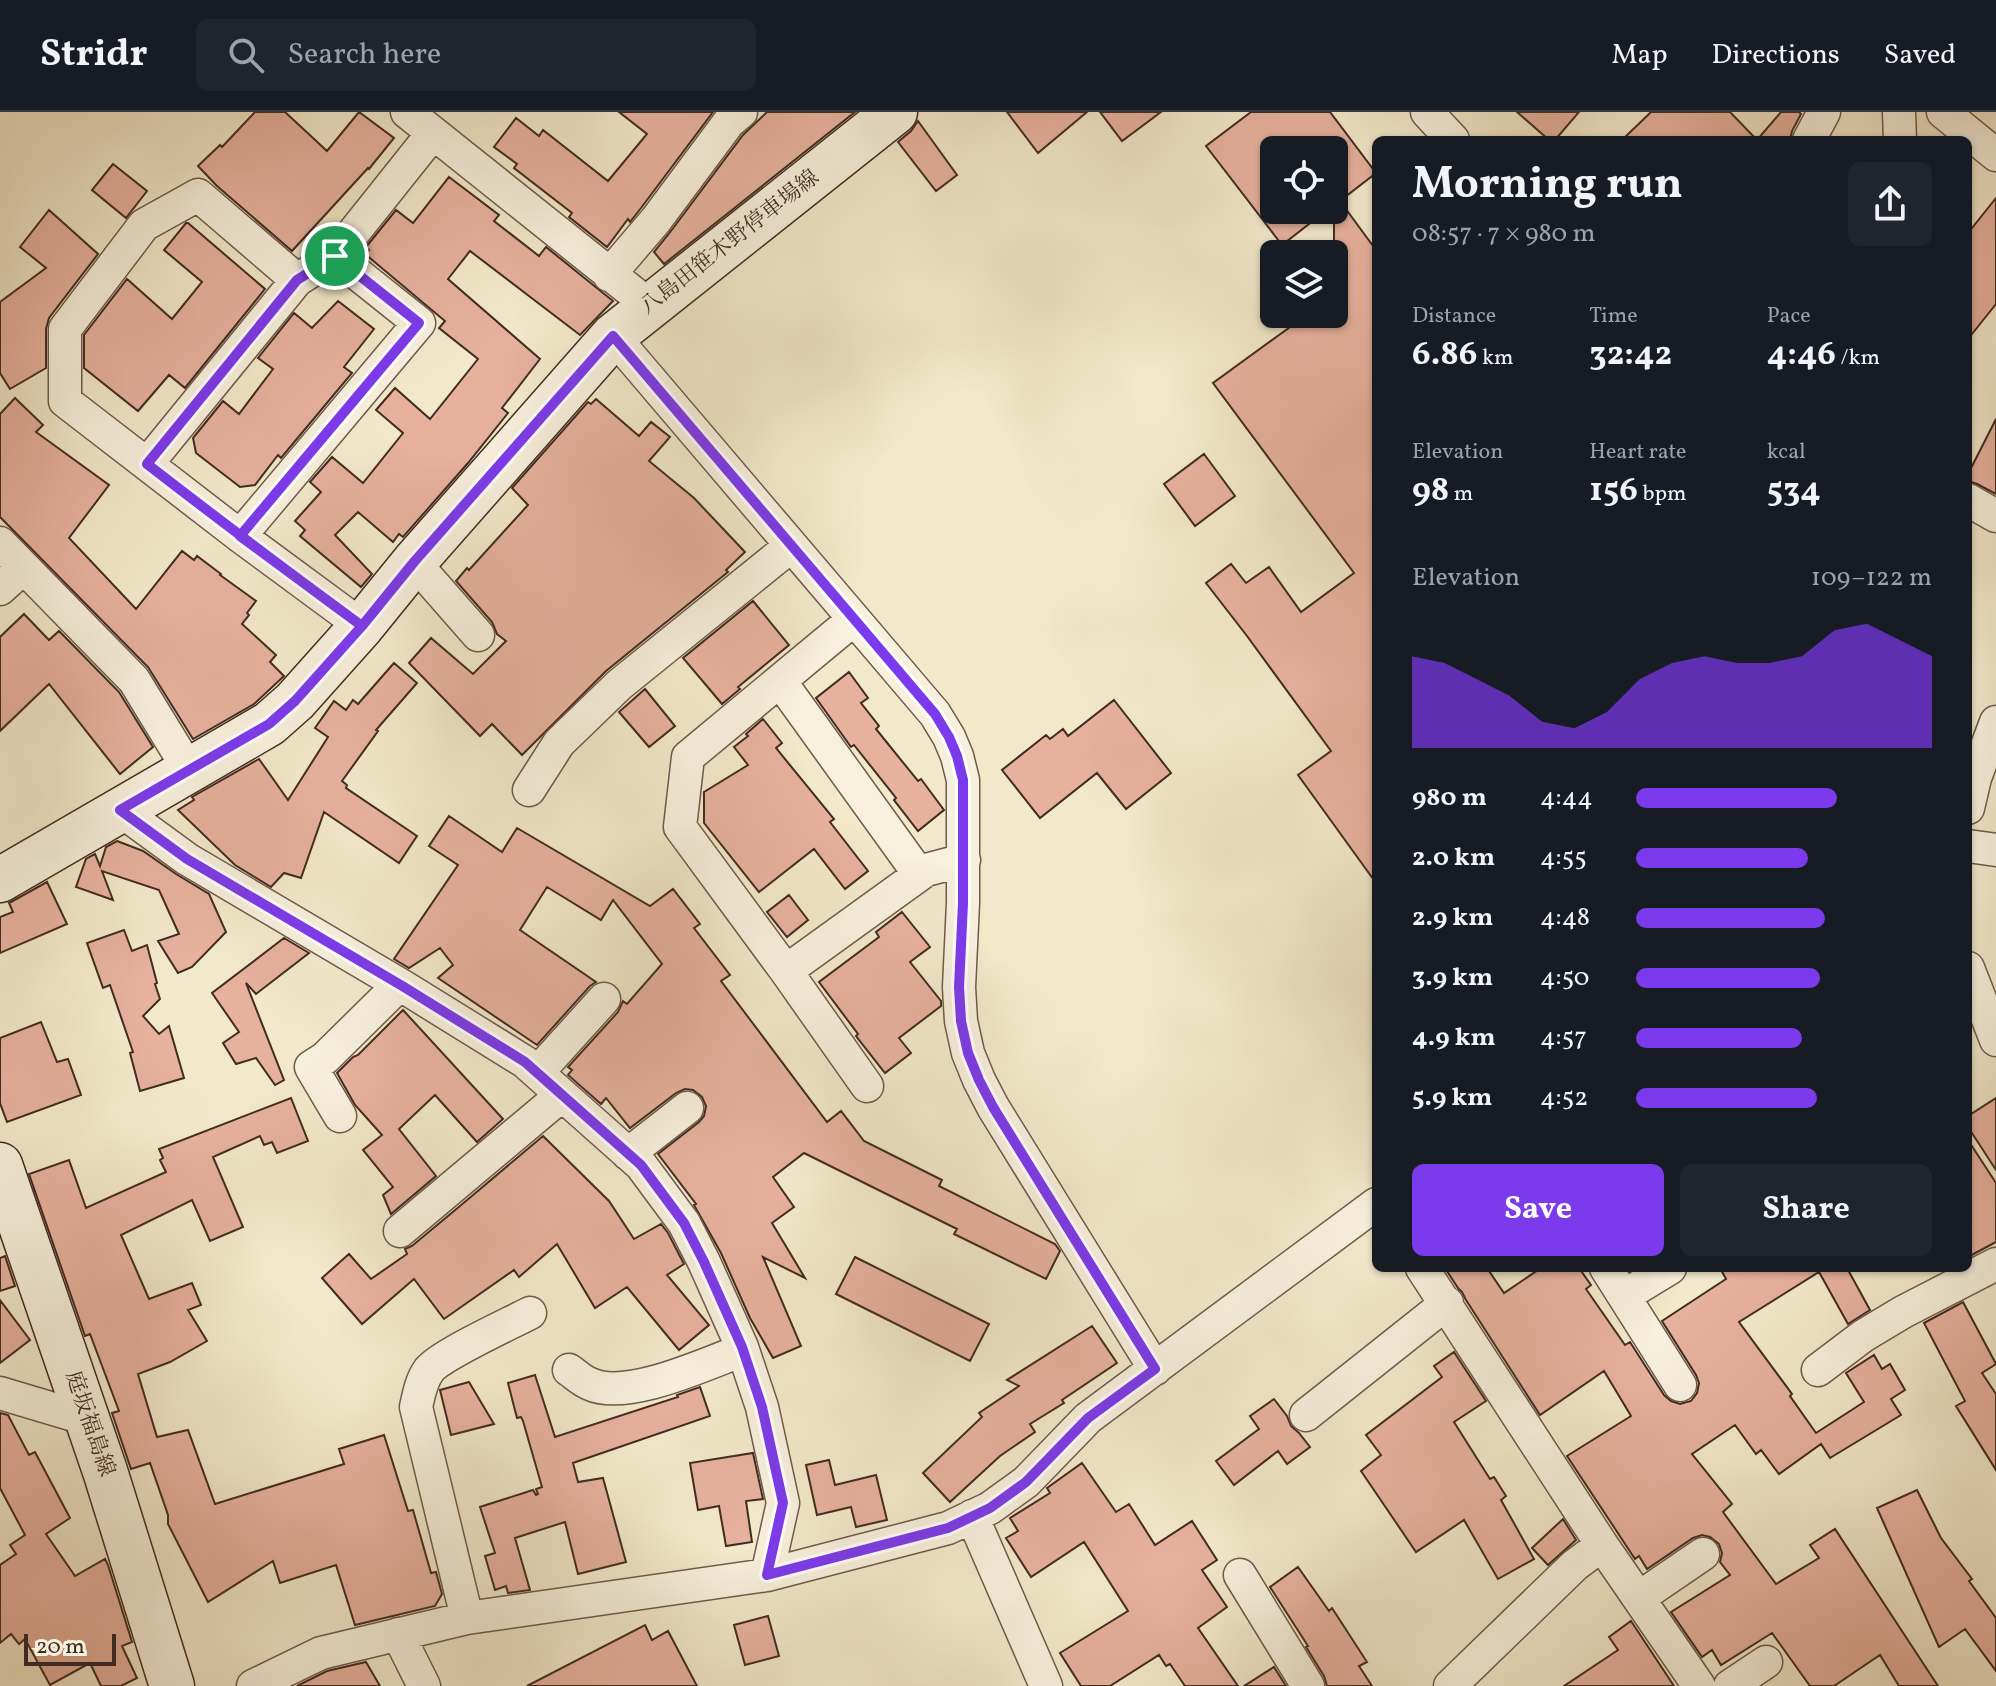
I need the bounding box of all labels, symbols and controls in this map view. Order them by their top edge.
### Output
search box [196,19,756,91]
text: Stridr [40,29,148,82]
icon: search [224,33,268,77]
text: Search here [288,34,441,76]
text: Map [1612,36,1668,75]
text: Directions [1712,36,1840,75]
text: Saved [1884,36,1956,75]
map controls [1260,136,1348,328]
button: locate [1260,136,1348,224]
text: Morning run [1412,155,1683,216]
button: share [1848,162,1932,246]
street label: 八島田笹木野停車場線 [634,163,826,323]
text: 08:57 · 7 × 980 m [1412,216,1595,252]
pin [301,222,369,290]
icon: arrive [313,234,357,278]
button: layers [1260,240,1348,328]
text: Distance [1412,301,1496,332]
text: Time [1589,301,1638,332]
text: Pace [1767,301,1811,332]
text: 6.86 [1412,332,1478,379]
text: 32:42 [1589,332,1672,379]
text: 4:46 [1767,332,1836,379]
text: km [1478,343,1513,374]
text: /km [1836,343,1880,374]
text: Elevation [1412,437,1503,468]
text: Heart rate [1589,437,1686,468]
text: kcal [1767,437,1806,468]
text: 98 [1412,468,1449,515]
text: 156 [1589,468,1638,515]
text: 534 [1767,468,1821,515]
text: m [1449,479,1473,510]
text: bpm [1638,479,1687,510]
text: Elevation [1412,560,1520,596]
text: 109–122 m [1811,560,1932,596]
text: 980 m [1412,780,1487,816]
text: 4:44 [1540,780,1593,816]
text: 2.0 km [1412,840,1495,876]
text: 4:55 [1540,840,1587,876]
text: 2.9 km [1412,900,1493,936]
text: 4:48 [1540,900,1590,936]
text: 3.9 km [1412,960,1493,996]
text: 4:50 [1540,960,1589,996]
text: 4.9 km [1412,1020,1496,1056]
text: 4:57 [1540,1020,1587,1056]
text: 5.9 km [1412,1080,1492,1116]
text: 4:52 [1540,1080,1588,1116]
button: Save [1412,1164,1664,1256]
button: Share [1680,1164,1932,1256]
street label: 庭坂福島線 [56,1367,122,1481]
scale bar [24,1630,116,1666]
text: 20 m [36,1632,85,1663]

